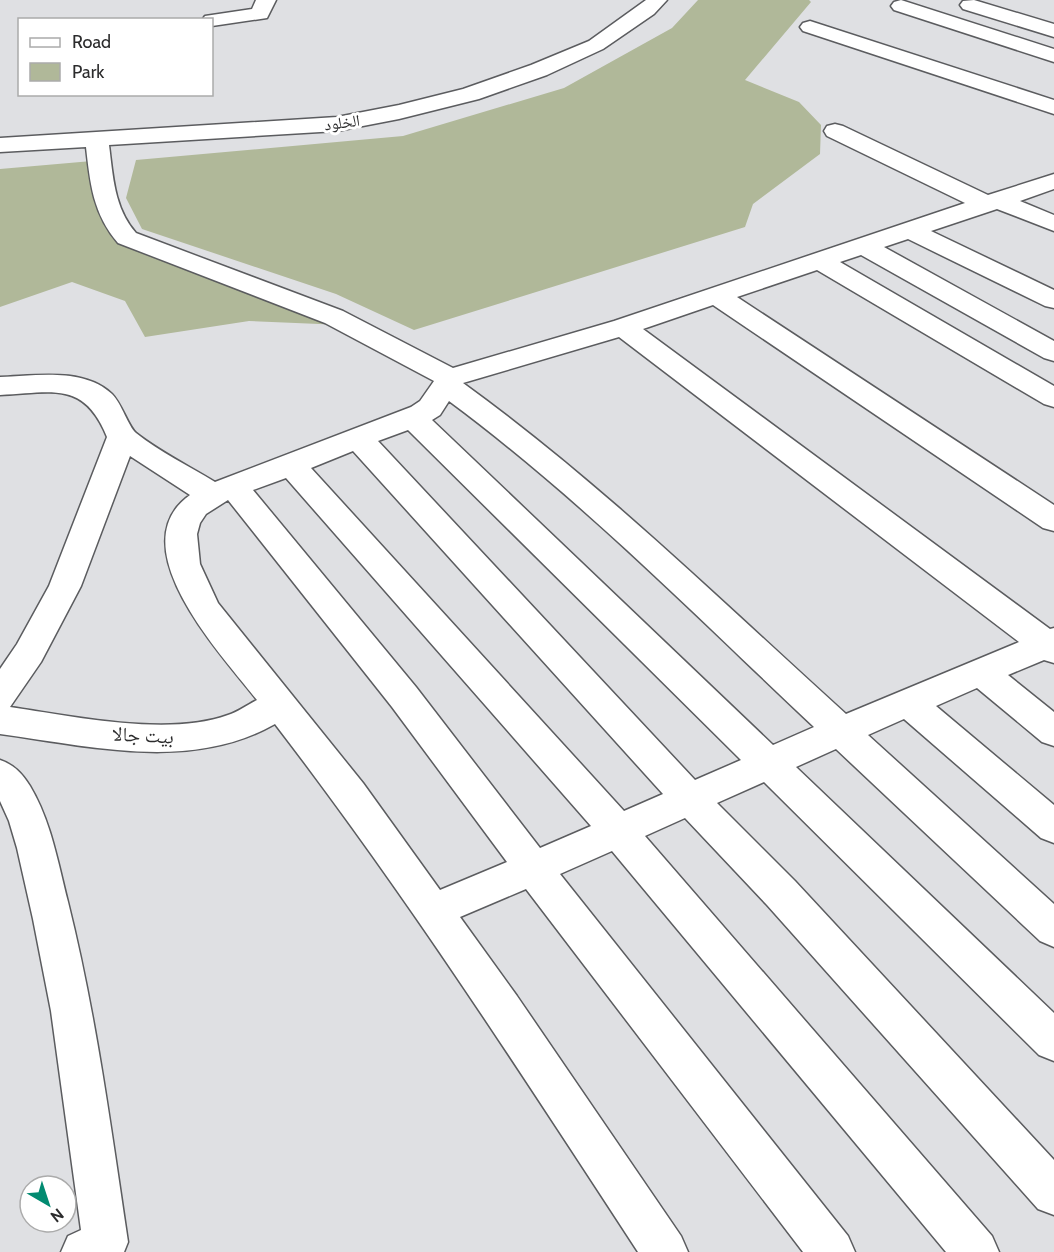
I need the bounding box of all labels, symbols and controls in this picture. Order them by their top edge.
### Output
legend [18,18,213,96]
text: Road [72,31,111,53]
text: Park [72,61,105,83]
street label: الخلود [323,111,361,134]
street label: بيت جالا [112,721,174,749]
north arrow [18,1174,78,1234]
text: N [47,1204,67,1226]

